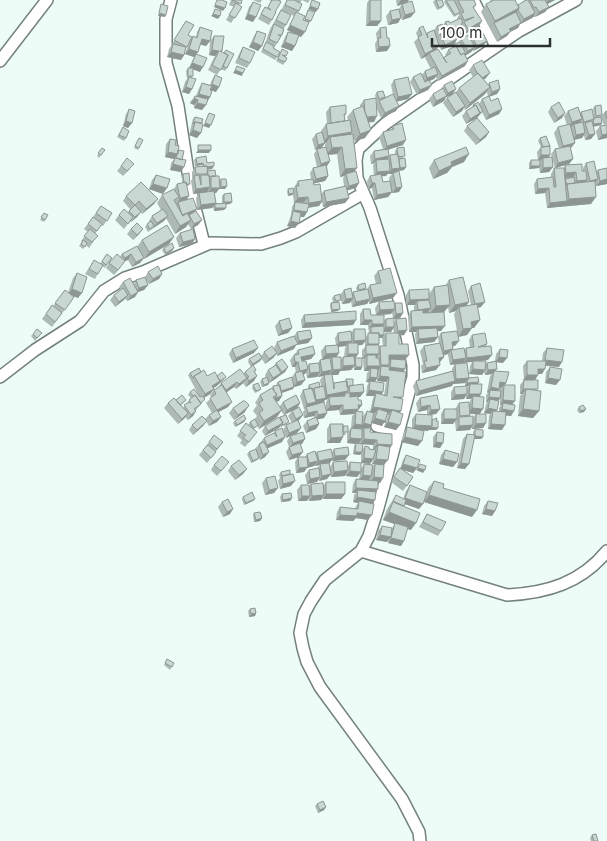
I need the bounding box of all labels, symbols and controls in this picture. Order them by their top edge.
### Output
scale bar [432,15,550,47]
text: 100 m [440,23,482,42]

